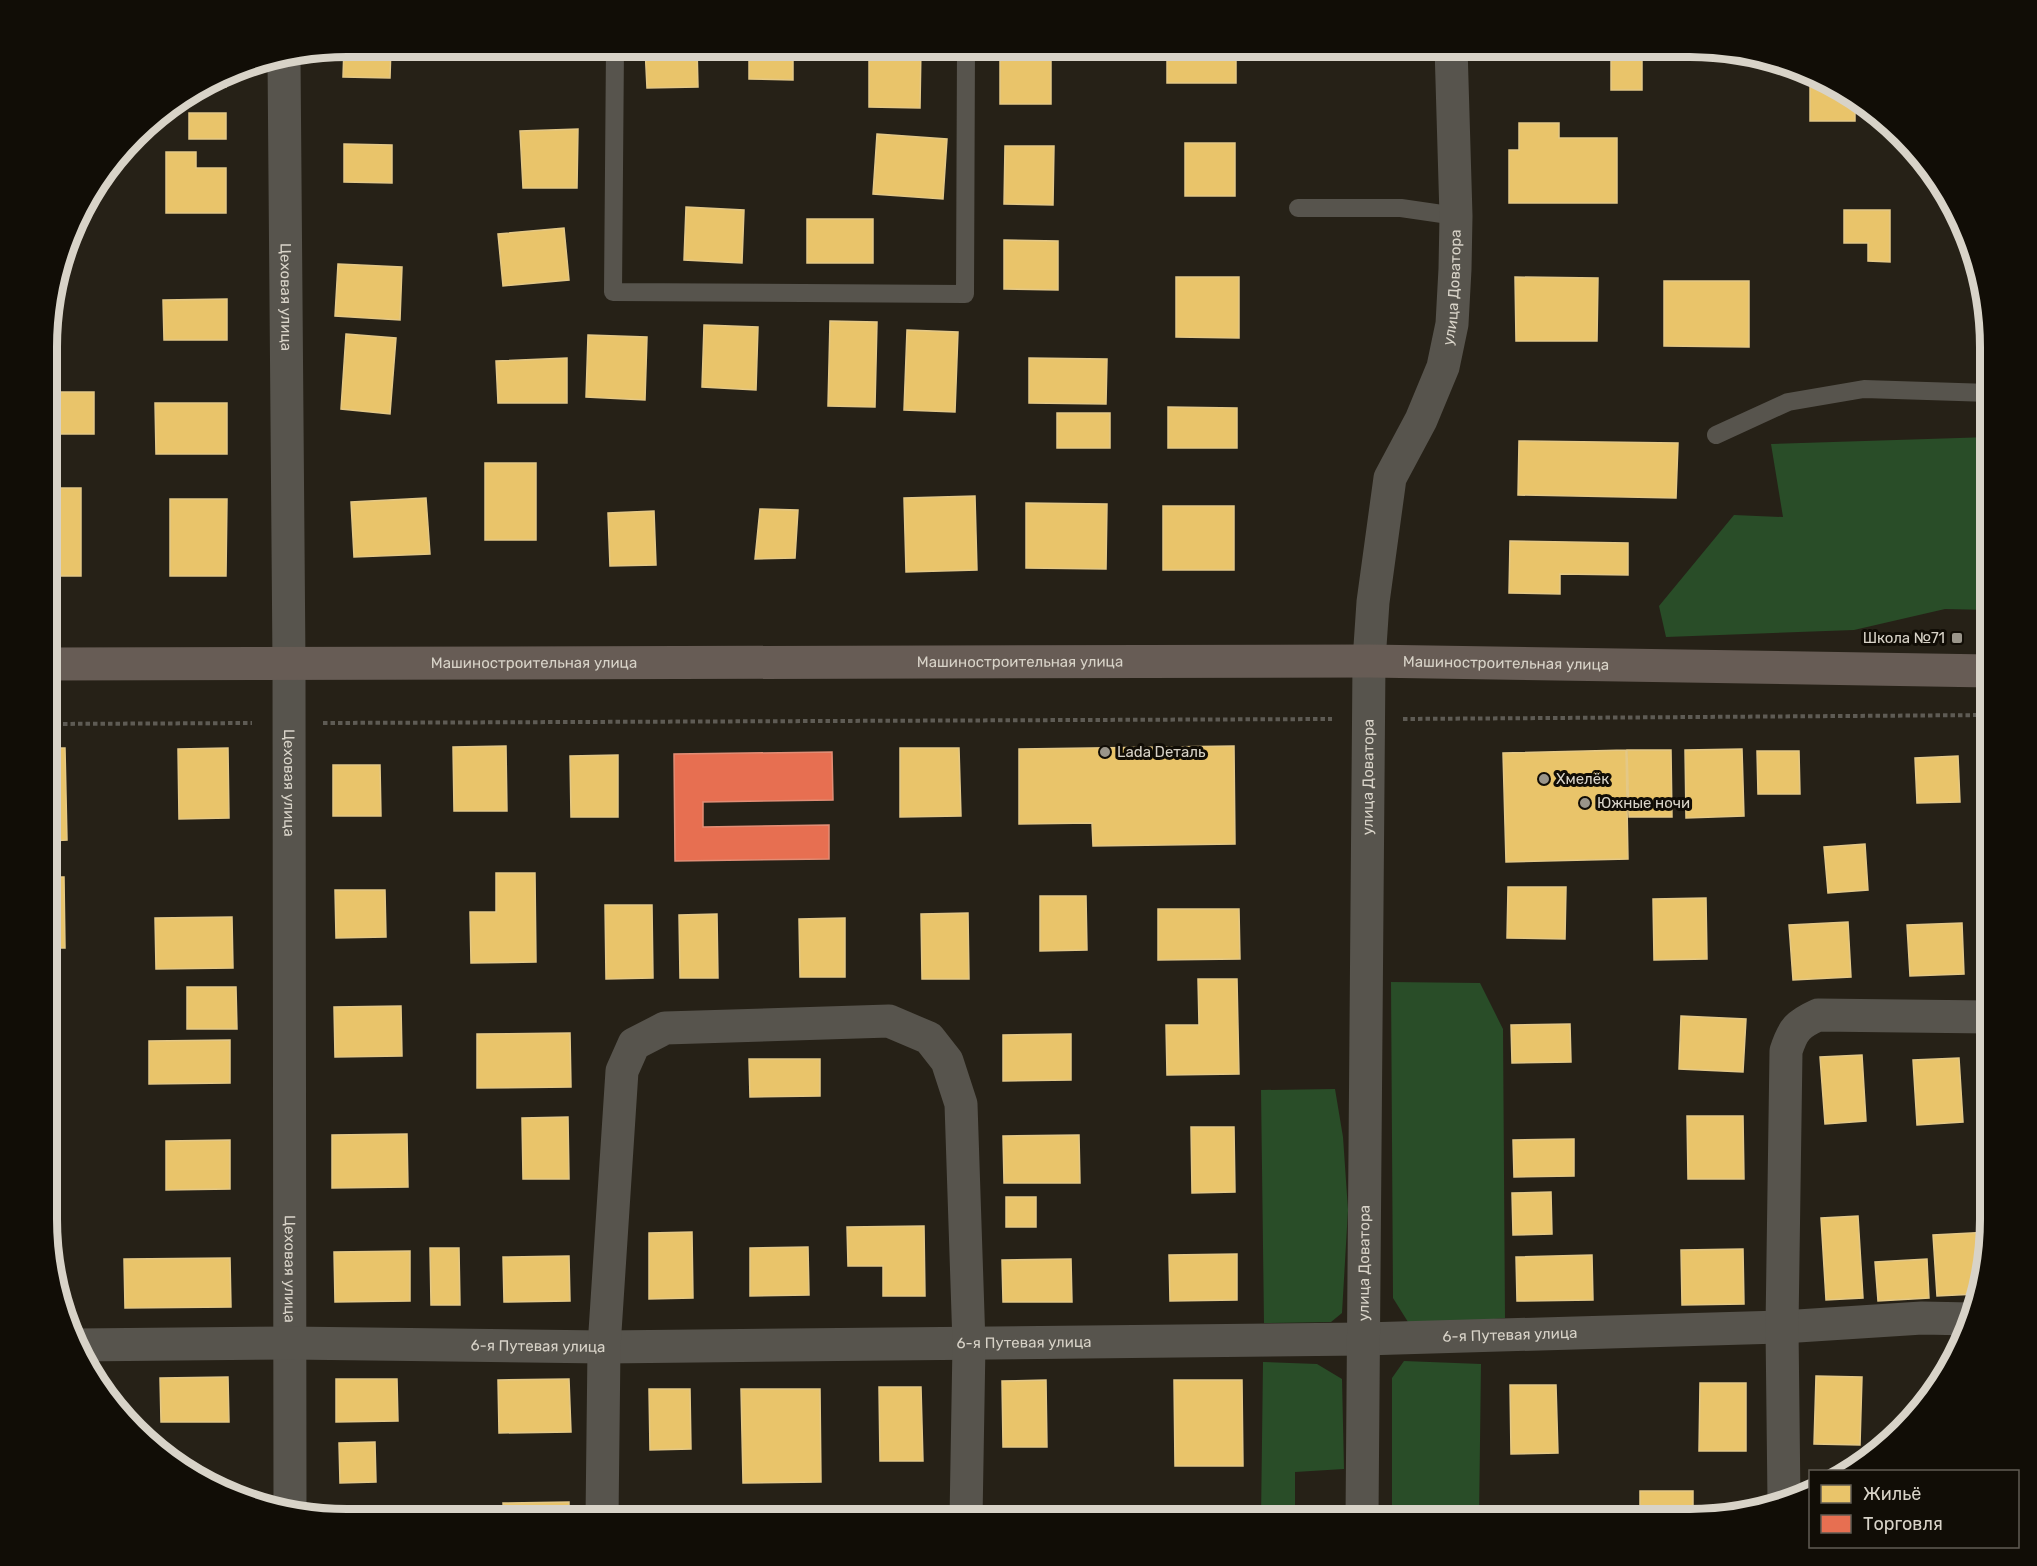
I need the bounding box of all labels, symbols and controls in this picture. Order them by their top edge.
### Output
street label: улица Доватора [1439,229,1465,347]
street label: Цеховая улица [277,243,295,351]
place label: Школа №71 [1863,629,1945,647]
marker: Школа №71 [1950,631,1964,645]
street label: Машиностроительная улица [917,653,1123,671]
street label: Машиностроительная улица [1403,653,1609,674]
street label: Машиностроительная улица [431,654,637,672]
street label: улица Доватора [1359,719,1378,835]
street label: Цеховая улица [280,729,298,837]
place label: Lada Dеталь [1117,743,1206,761]
marker: Lada Dеталь [1098,745,1112,759]
place label: Хмелёк [1556,770,1609,788]
marker: Хмелёк [1537,772,1551,786]
place label: Южные ночи [1597,794,1690,812]
marker: Южные ночи [1578,796,1592,810]
street label: улица Доватора [1355,1205,1374,1321]
street label: Цеховая улица [281,1215,299,1323]
street label: 6-я Путевая улица [1442,1324,1578,1346]
street label: 6-я Путевая улица [956,1333,1092,1352]
street label: 6-я Путевая улица [470,1336,606,1356]
legend [1809,1470,2019,1548]
text: Жильё [1863,1483,1921,1505]
text: Торговля [1863,1513,1943,1535]

